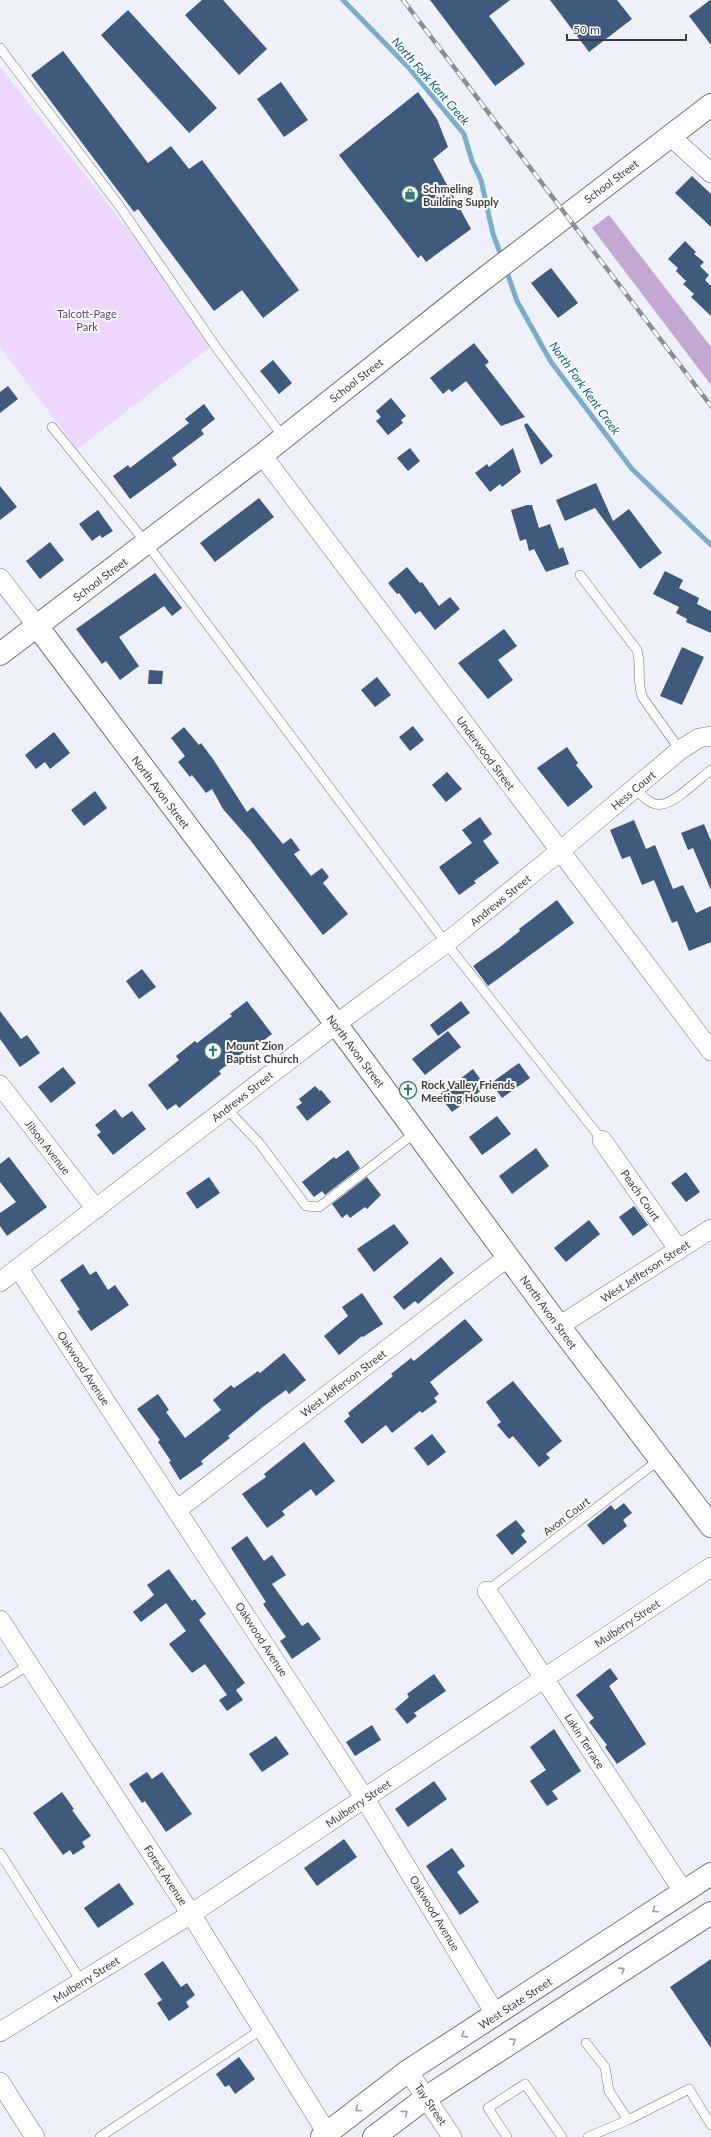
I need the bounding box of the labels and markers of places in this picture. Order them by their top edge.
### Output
place label: Schmeling Building Supply [423,182,499,208]
shop icon: Schmeling Building Supply [400,184,420,204]
place label: Mount Zion Baptist Church [226,1039,299,1065]
church icon: Mount Zion Baptist Church [203,1041,223,1061]
place label: Rock Valley Friends Meeting House [421,1078,515,1104]
church icon: Rock Valley Friends Meeting House [398,1080,418,1100]

